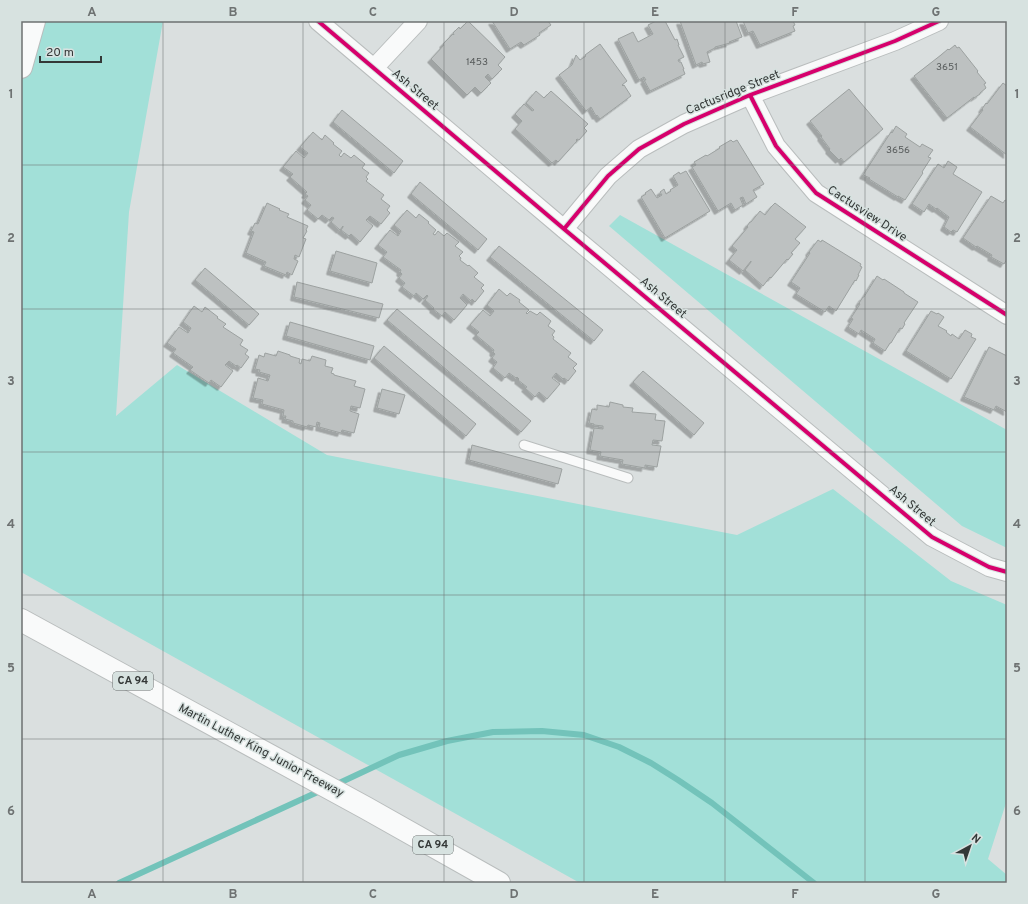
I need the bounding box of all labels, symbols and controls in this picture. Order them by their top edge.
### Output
text: A [87,5,97,21]
text: B [229,5,238,21]
text: C [369,5,377,21]
text: D [509,5,519,21]
text: E [651,5,659,21]
text: F [791,5,799,21]
text: G [932,5,941,21]
scale bar [40,38,101,64]
text: 20 m [46,45,74,61]
house number: 1453 [466,56,488,69]
house number: 3651 [936,61,958,74]
street label: Ash Street [388,66,442,114]
street label: Cactusridge Street [684,67,782,119]
text: 1 [8,87,14,103]
text: 1 [1014,87,1020,103]
house number: 3656 [886,144,910,157]
street label: Cactusview Drive [824,182,910,246]
text: 2 [7,231,15,247]
text: 2 [1013,231,1021,247]
street label: Ash Street [636,274,690,322]
text: 3 [7,374,15,390]
text: 3 [1013,374,1021,390]
street label: Ash Street [885,482,939,530]
text: 4 [7,517,15,533]
text: 4 [1013,517,1021,533]
text: 5 [7,661,15,677]
text: 5 [1013,661,1021,677]
road number: CA 94 [113,672,153,690]
street label: Martin Luther King Junior Freeway [175,700,347,802]
text: 6 [7,804,15,820]
text: 6 [1013,804,1021,820]
north arrow [950,826,990,866]
text: N [968,831,983,847]
road number: CA 94 [413,836,453,854]
text: A [87,887,97,903]
text: B [229,887,238,903]
text: C [369,887,377,903]
text: D [509,887,519,903]
text: E [651,887,659,903]
text: F [791,887,799,903]
text: G [932,887,941,903]

